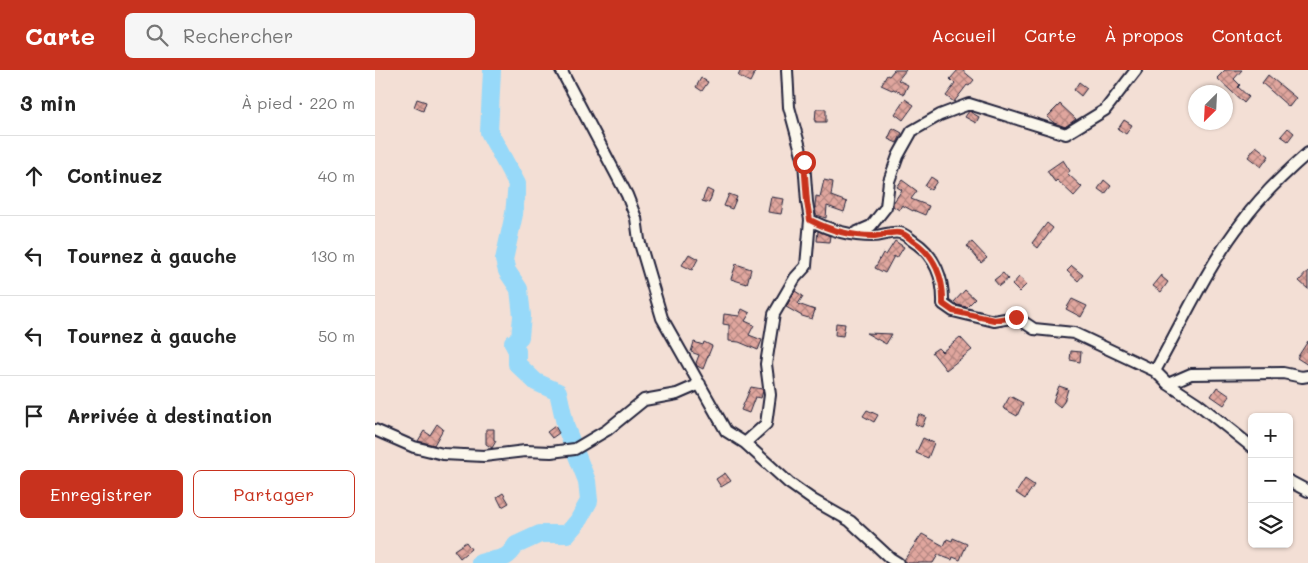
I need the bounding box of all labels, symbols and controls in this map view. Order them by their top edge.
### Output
search box [125,13,475,58]
text: Carte [25,20,95,51]
icon: search [143,21,171,49]
text: Rechercher [183,23,293,48]
text: Accueil [931,23,996,47]
text: Carte [1024,23,1076,47]
text: À propos [1104,23,1184,47]
text: Contact [1212,23,1283,47]
north arrow [1188,85,1233,130]
text: 3 min [20,89,76,116]
text: À pied · 220 m [241,92,355,113]
route start [793,151,816,174]
icon: ahead [20,162,48,190]
text: Continuez [67,163,162,188]
text: 40 m [318,165,355,186]
icon: left [20,242,48,270]
text: Tournez à gauche [67,243,236,268]
text: 130 m [311,245,355,266]
route end [1005,306,1028,329]
icon: left [20,322,48,350]
text: Tournez à gauche [67,323,236,348]
text: 50 m [318,325,355,346]
icon: arrive [20,402,48,430]
text: Arrivée à destination [67,403,272,428]
map controls [1248,413,1293,548]
button: + [1248,413,1293,458]
button: − [1248,458,1293,503]
button: Enregistrer [20,470,183,518]
button: Partager [193,470,355,518]
button: layers [1248,503,1293,548]

